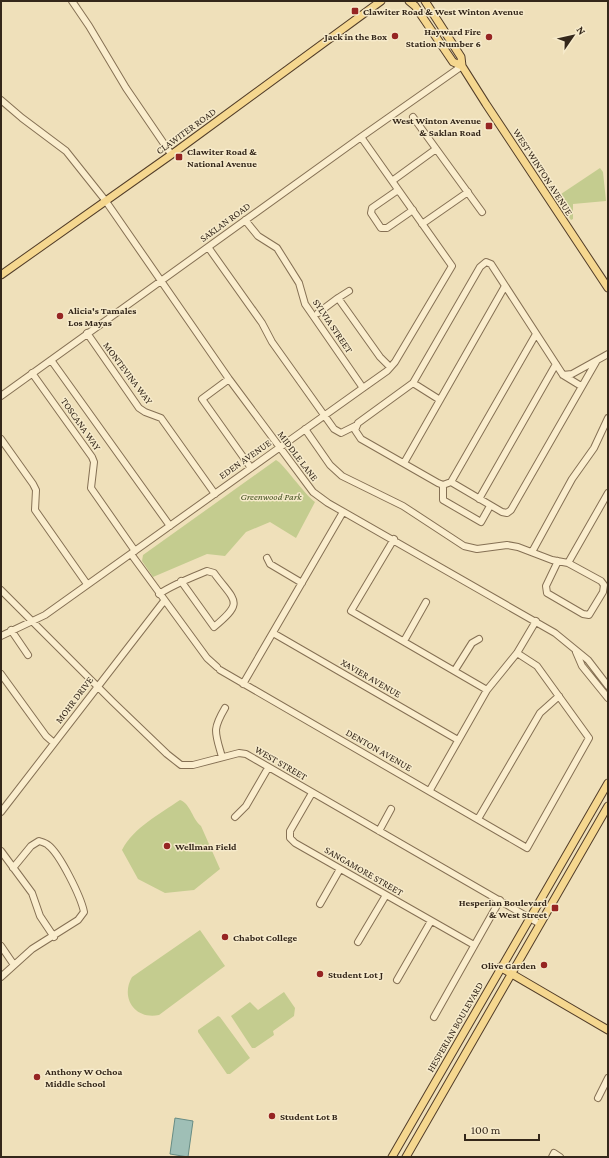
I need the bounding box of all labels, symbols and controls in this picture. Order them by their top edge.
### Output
marker: Clawiter Road & West Winton Avenue [350,6,360,16]
place label: Clawiter Road & West Winton Avenue [363,6,524,17]
north arrow [553,16,593,56]
text: N [574,24,589,37]
place label: Hayward Fire Station Number 6 [406,26,481,49]
place label: Jack in the Box [324,31,388,42]
marker: Jack in the Box [390,31,400,41]
marker: Hayward Fire Station Number 6 [484,32,494,42]
street label: CLAWITER ROAD [154,105,218,156]
place label: West Winton Avenue & Saklan Road [391,115,482,138]
marker: West Winton Avenue & Saklan Road [484,121,494,131]
street label: WEST WINTON AVENUE [511,127,575,218]
place label: Clawiter Road & National Avenue [187,146,257,169]
marker: Clawiter Road & National Avenue [174,152,184,162]
street label: SAKLAN ROAD [198,200,253,244]
street label: SYLVIA STREET [311,297,355,355]
place label: Alicia's Tamales Los Mayas [67,305,136,328]
marker: Alicia's Tamales Los Mayas [55,311,65,321]
street label: MONTEVINA WAY [101,340,155,407]
street label: TOSCANA WAY [59,396,104,453]
street label: MIDDLE LANE [276,429,321,484]
street label: EDEN AVENUE [217,437,274,481]
park label: Greenwood Park [240,491,302,502]
street label: XAVIER AVENUE [339,656,403,700]
street label: MOHR DRIVE [53,674,95,725]
street label: DENTON AVENUE [344,727,414,774]
street label: WEST STREET [253,744,310,783]
marker: Wellman Field [162,841,172,851]
place label: Wellman Field [174,841,237,852]
street label: SANGAMORE STREET [323,844,406,898]
place label: Hesperian Boulevard & West Street [459,897,548,920]
marker: Hesperian Boulevard & West Street [550,903,560,913]
marker: Chabot College [220,932,230,942]
place label: Chabot College [233,932,298,943]
place label: Olive Garden [481,960,536,971]
marker: Olive Garden [539,960,549,970]
marker: Student Lot J [315,969,325,979]
place label: Student Lot J [328,969,384,980]
street label: HESPERIAN BOULEVARD [425,980,485,1074]
place label: Anthony W Ochoa Middle School [44,1066,122,1089]
marker: Anthony W Ochoa Middle School [32,1072,42,1082]
marker: Student Lot B [267,1111,277,1121]
place label: Student Lot B [280,1111,338,1122]
scale bar [465,1116,539,1142]
text: 100 m [471,1123,501,1137]

